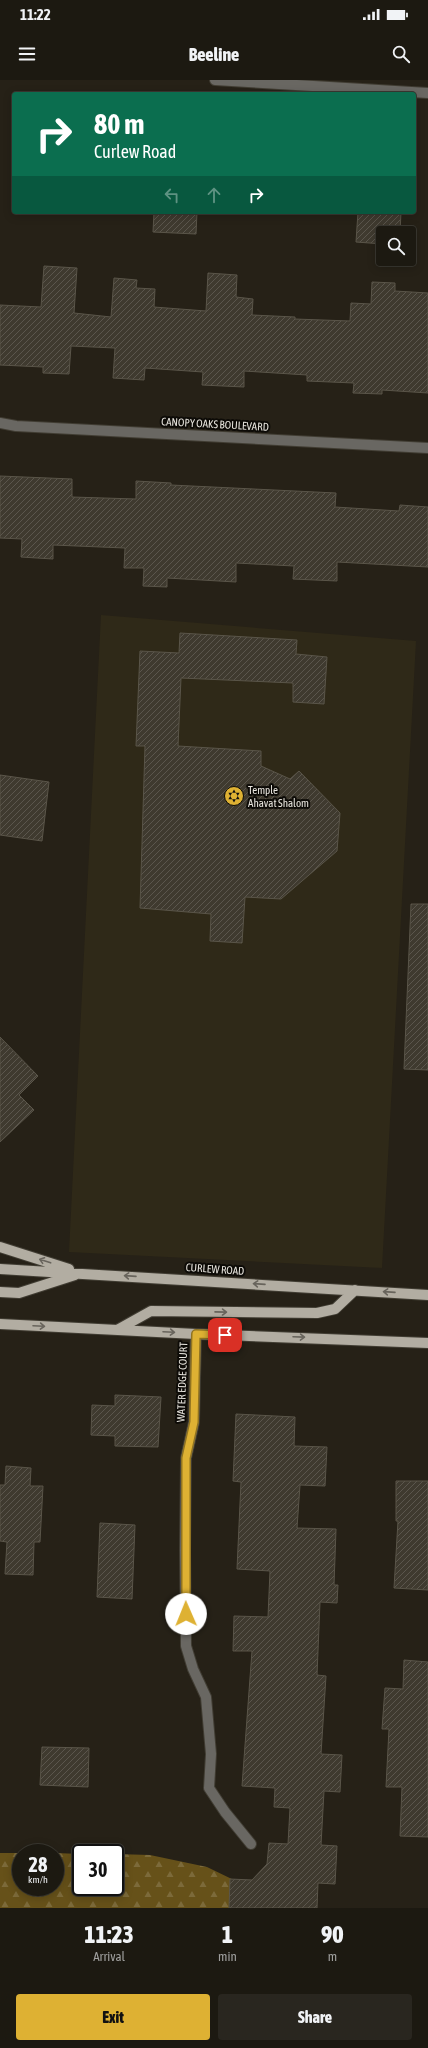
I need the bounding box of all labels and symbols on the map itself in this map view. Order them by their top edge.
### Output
street label: CANOPY OAKS BOULEVARD [161,415,269,433]
place label: Temple Ahavat Shalom [248,784,309,809]
synagogue icon: Temple Ahavat Shalom [223,785,245,807]
one-way arrow [39,1257,52,1264]
street label: CURLEW ROAD [185,1261,245,1277]
one-way arrow [124,1272,137,1279]
one-way arrow [253,1280,266,1287]
one-way arrow [383,1289,396,1296]
one-way arrow [214,1308,227,1316]
pin [208,1318,242,1352]
one-way arrow [32,1322,45,1329]
one-way arrow [162,1329,175,1336]
one-way arrow [292,1333,305,1341]
street label: WATER EDGE COURT [175,1342,189,1422]
position arrow [165,1593,207,1635]
speed limit sign: 30 [72,1844,124,1896]

